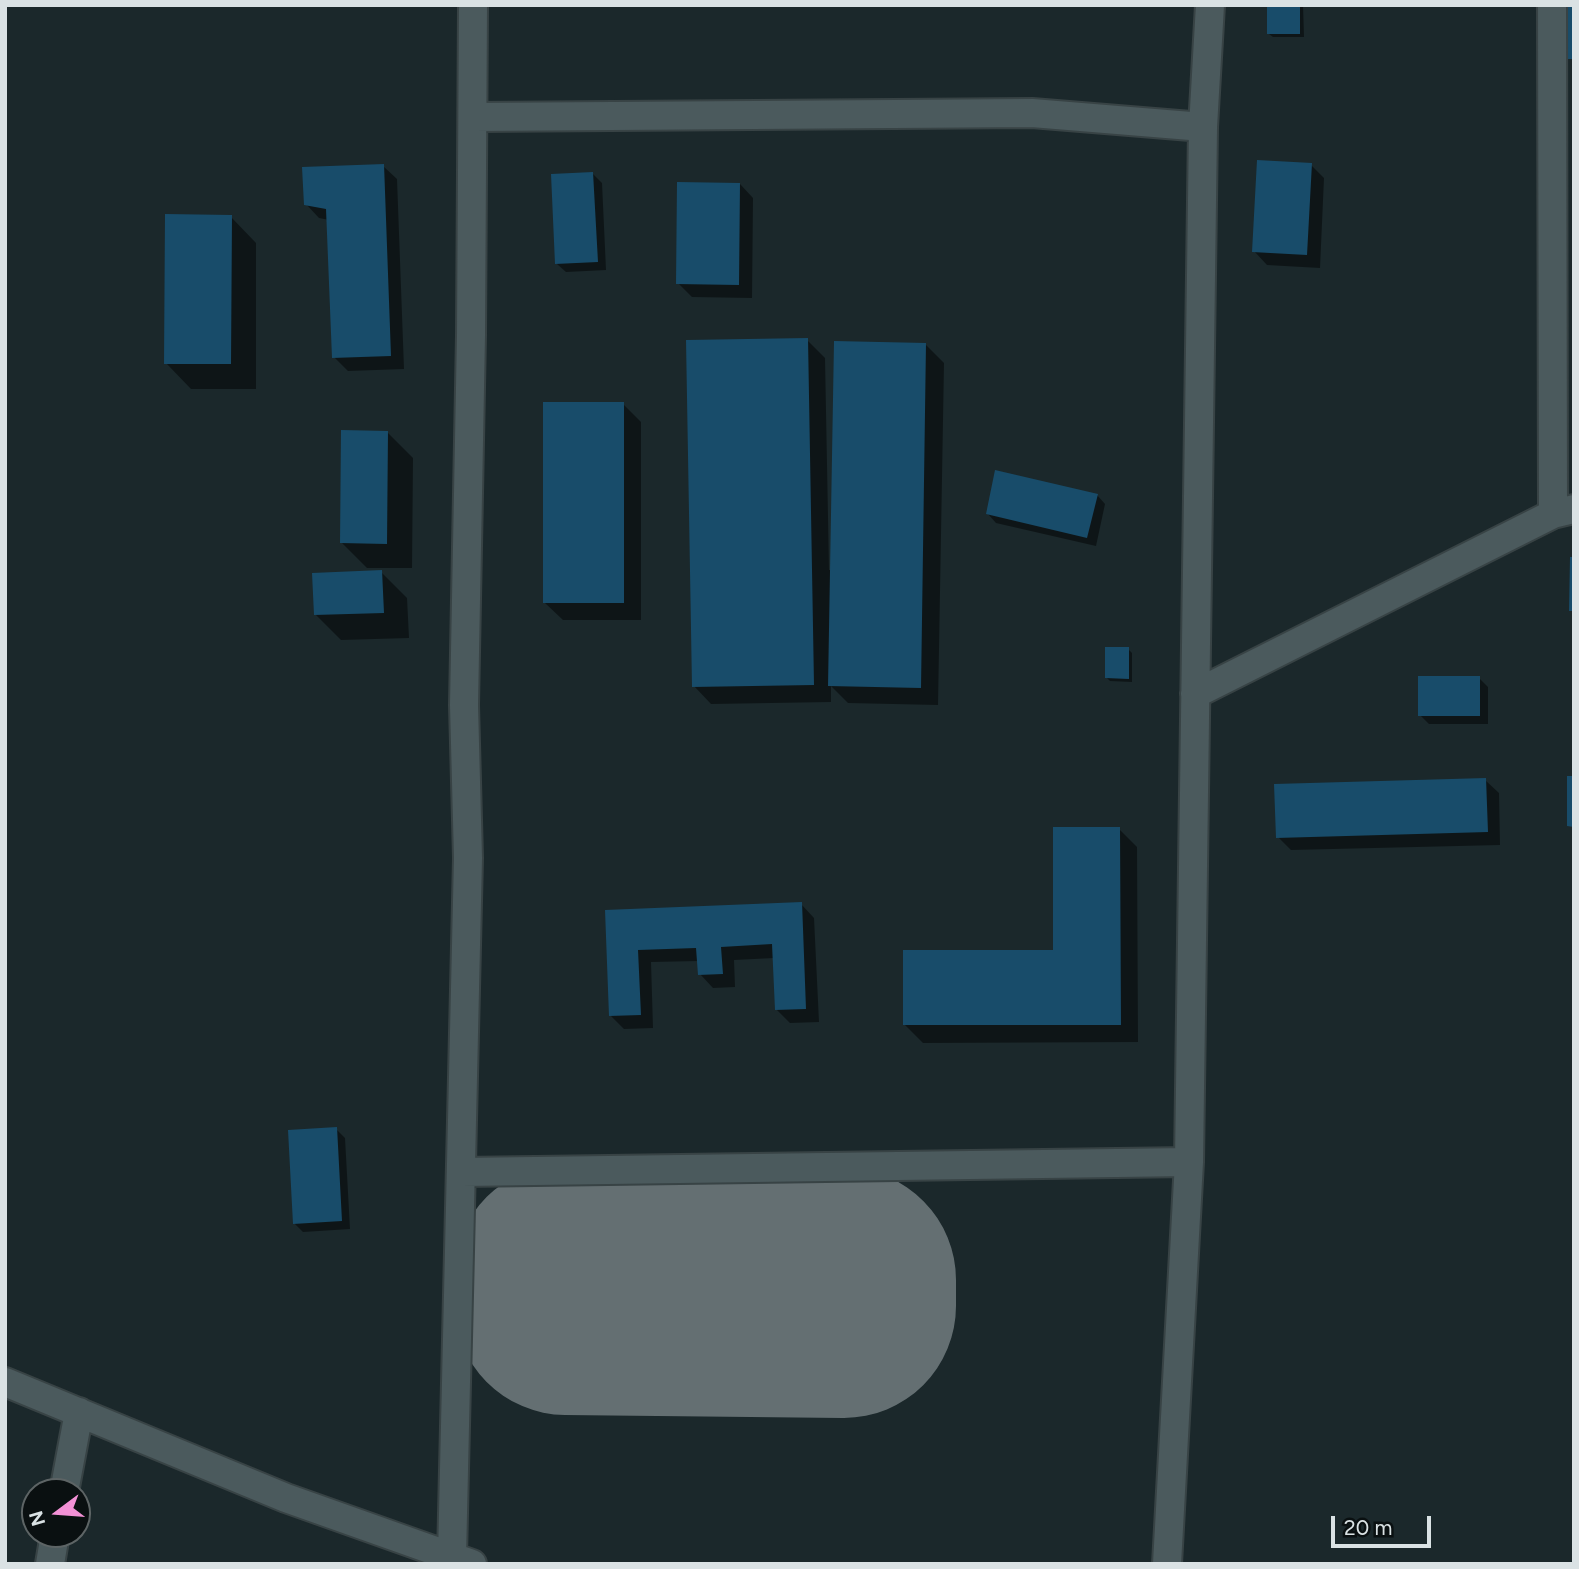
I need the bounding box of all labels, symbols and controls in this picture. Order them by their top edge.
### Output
north arrow [21,1478,91,1548]
scale bar [1334,1502,1434,1546]
text: N [24,1508,50,1529]
text: 20 m [1344,1515,1392,1540]

